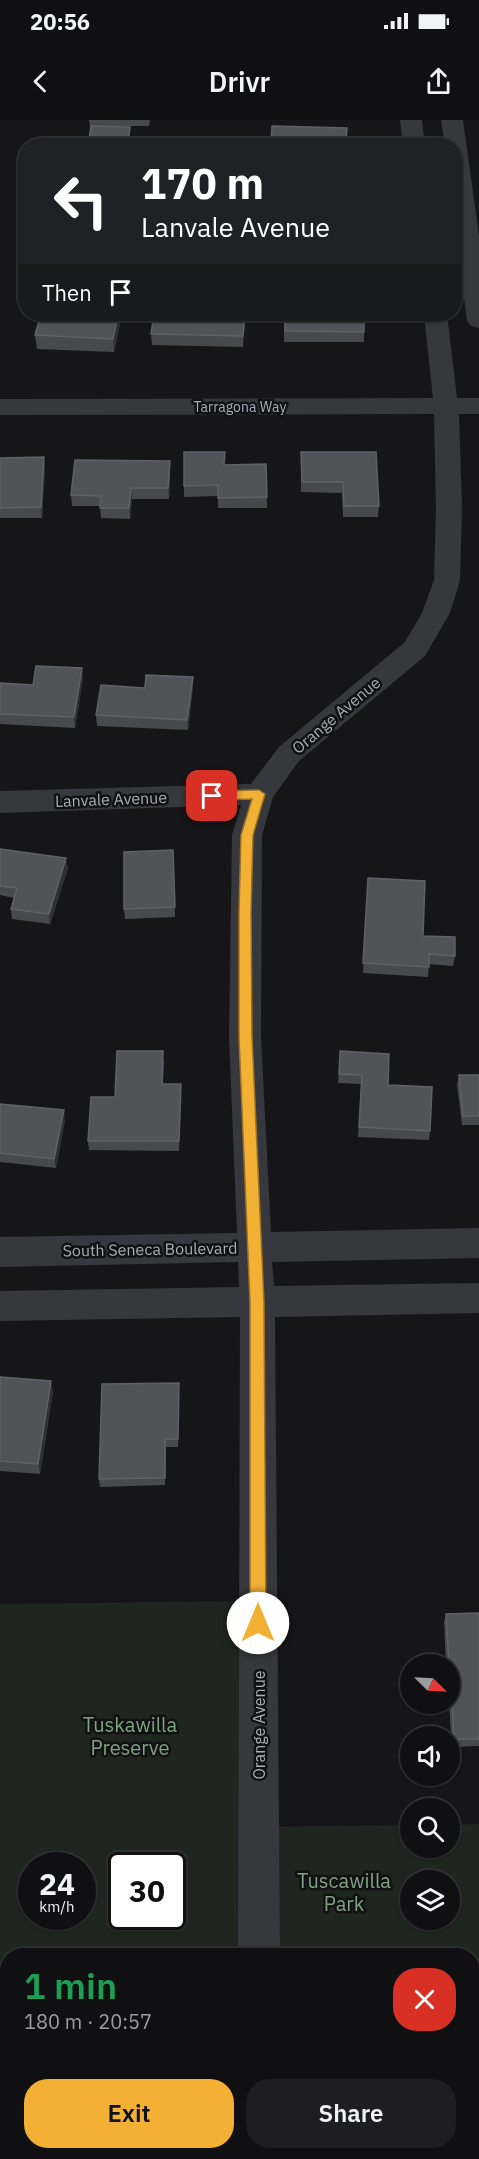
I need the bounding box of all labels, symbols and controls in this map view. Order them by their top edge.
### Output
text: 20:56 [30,7,90,36]
text: Drivr [209,64,270,99]
icon: back [24,65,57,98]
icon: share [422,65,455,98]
text: 170 m [141,156,264,211]
icon: left [42,162,120,240]
text: Lanvale Avenue [141,209,330,244]
icon: arrive [104,276,137,309]
text: Then [42,278,92,307]
street label: Tarragona Way [194,398,286,416]
street label: Orange Avenue [288,672,384,758]
pin [186,770,237,821]
icon: arrive [195,779,228,812]
street label: Lanvale Avenue [55,787,168,811]
street label: South Seneca Boulevard [62,1237,238,1261]
position arrow [226,1591,290,1655]
north arrow [400,1654,460,1714]
map controls [400,1654,460,1930]
street label: Orange Avenue [249,1670,269,1780]
park label: Tuskawilla Preserve [83,1711,178,1761]
button: sound [400,1726,460,1786]
button: search [400,1798,460,1858]
speed limit sign: 30 [108,1852,186,1930]
text: 24 [39,1864,75,1903]
park label: Tuscawilla Park [297,1867,391,1917]
button: layers [400,1870,460,1930]
text: km/h [39,1897,75,1916]
text: 1 min [24,1962,117,2009]
button: close [393,1968,456,2031]
text: 180 m · 20:57 [24,2008,152,2035]
button: Exit [24,2079,234,2148]
button: Share [246,2079,456,2148]

